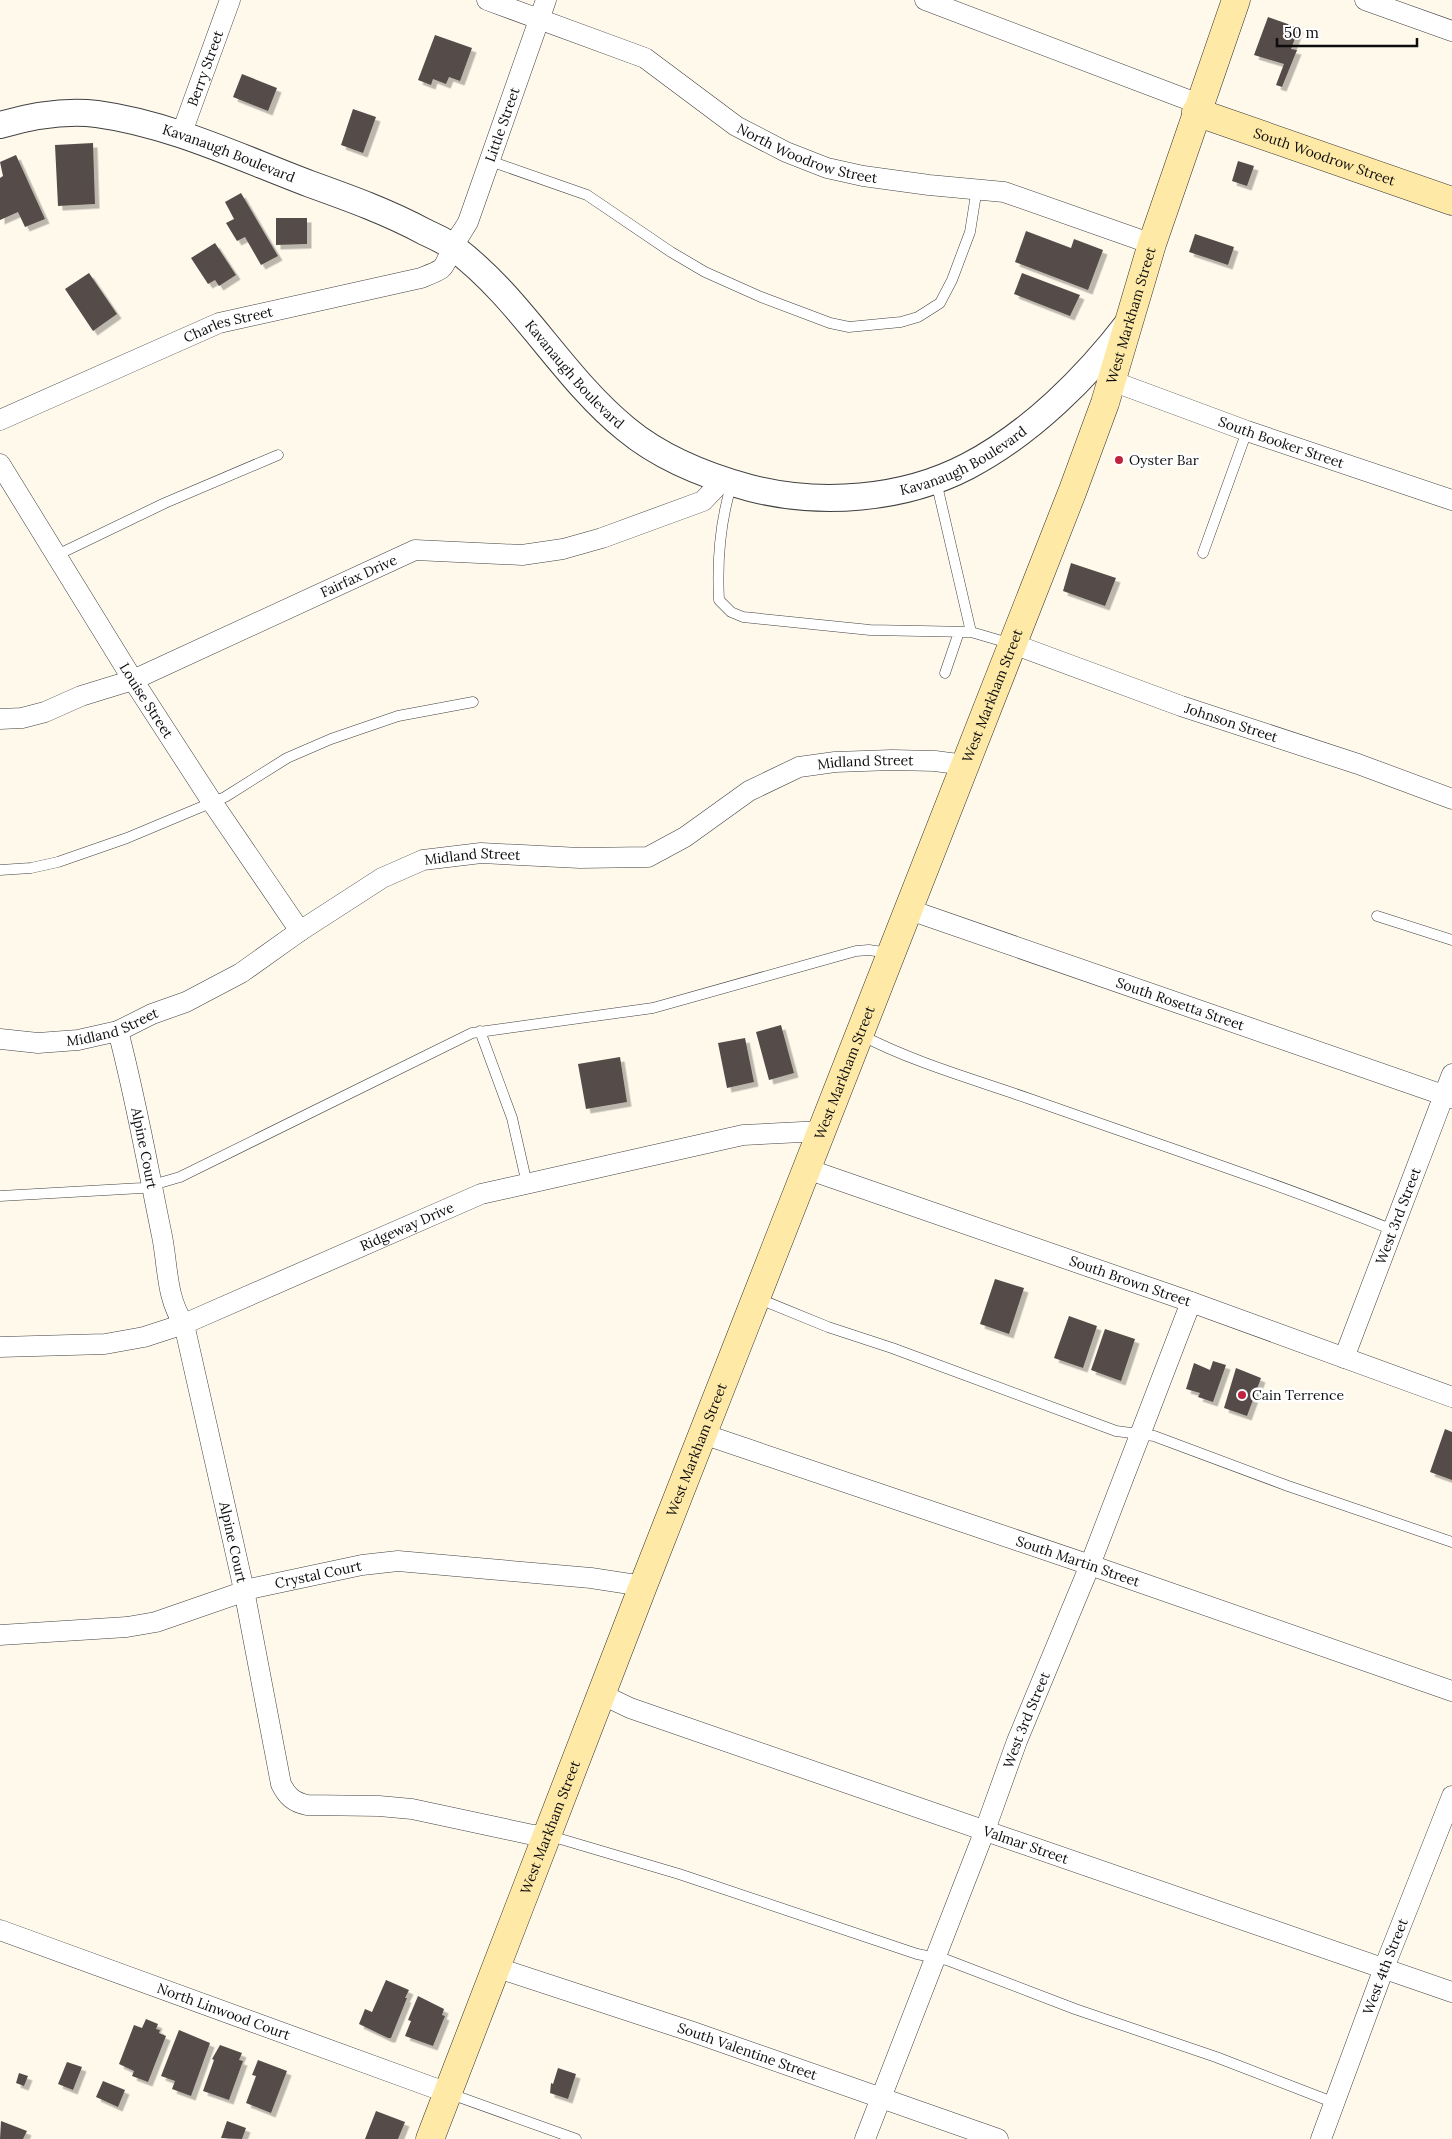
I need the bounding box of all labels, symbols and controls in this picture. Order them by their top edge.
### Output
scale bar [1277,15,1417,47]
text: 50 m [1284,23,1319,42]
street label: Berry Street [183,27,227,109]
street label: Little Street [481,84,524,164]
street label: North Woodrow Street [734,119,879,187]
street label: Kavanaugh Boulevard [160,120,298,186]
street label: South Woodrow Street [1251,124,1398,190]
street label: West Markham Street [1102,244,1160,386]
street label: Charles Street [181,302,275,347]
street label: Kavanaugh Boulevard [521,316,628,433]
street label: South Booker Street [1216,412,1347,472]
street label: Kavanaugh Boulevard [898,422,1030,499]
place label: Oyster Bar [1129,451,1199,469]
marker: Oyster Bar [1113,454,1125,466]
street label: Fairfax Drive [317,550,400,601]
street label: West Markham Street [958,626,1027,765]
street label: Louise Street [116,659,177,742]
street label: Johnson Street [1182,699,1281,746]
street label: Midland Street [816,751,914,773]
street label: Midland Street [423,844,521,869]
street label: South Rosetta Street [1114,973,1247,1034]
street label: Midland Street [66,1003,161,1050]
street label: West Markham Street [810,1003,879,1142]
street label: Alpine Court [127,1105,161,1191]
street label: West 3rd Street [1371,1164,1425,1267]
street label: Ridgeway Drive [357,1198,457,1255]
street label: South Brown Street [1067,1252,1194,1311]
street label: West Markham Street [662,1380,731,1519]
place label: Cain Terrence [1252,1386,1344,1404]
marker: Cain Terrence [1236,1389,1248,1401]
street label: Alpine Court [215,1499,251,1585]
street label: South Martin Street [1014,1532,1143,1591]
street label: Crystal Court [273,1556,364,1592]
street label: West 3rd Street [999,1669,1054,1771]
street label: West Markham Street [516,1757,584,1897]
street label: Valmar Street [980,1821,1071,1868]
street label: West 4th Street [1359,1915,1412,2017]
street label: North Linwood Court [155,1979,293,2044]
street label: South Valentine Street [675,2019,820,2084]

